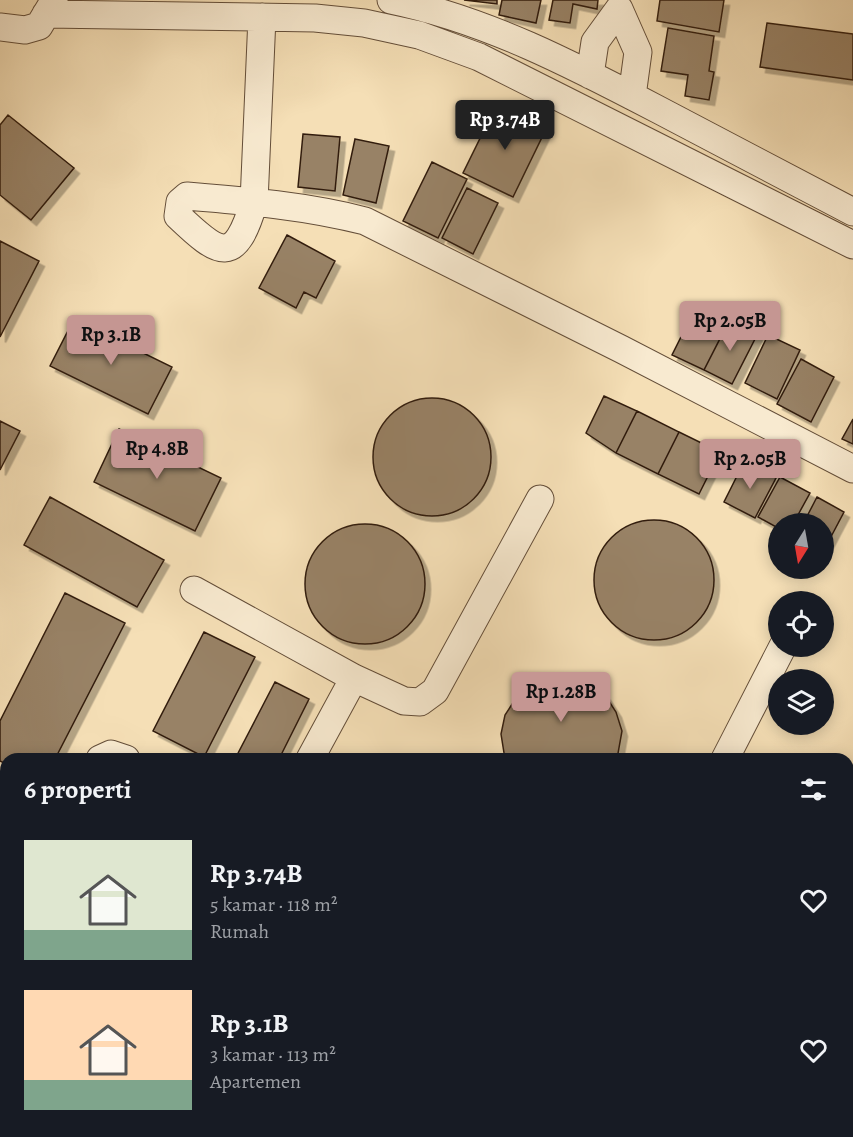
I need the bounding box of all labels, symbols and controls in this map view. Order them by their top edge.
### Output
pin: Rp 3.74B [443,100,567,151]
text: Rp 3.74B [469,106,541,133]
pin: Rp 2.05B [668,301,792,352]
text: Rp 2.05B [694,307,766,334]
pin: Rp 3.1B [56,315,166,366]
text: Rp 3.1B [81,321,141,348]
pin: Rp 4.8B [102,429,212,480]
text: Rp 4.8B [125,435,189,462]
pin: Rp 2.05B [688,439,812,490]
text: Rp 2.05B [714,445,786,472]
north arrow [768,513,834,579]
map controls [768,513,834,735]
button: locate [768,591,834,657]
button: layers [768,669,834,735]
pin: Rp 1.28B [499,672,623,723]
text: Rp 1.28B [525,678,597,705]
text: 6 properti [24,772,131,807]
icon: filters [797,773,830,806]
text: Rp 3.74B [210,856,303,891]
icon: home [72,864,144,936]
icon: heart [797,884,830,917]
text: 5 kamar · 118 m² [210,891,337,918]
text: Rumah [210,918,269,945]
text: Rp 3.1B [210,1006,289,1041]
icon: home [72,1014,144,1086]
icon: heart [797,1034,830,1067]
text: 3 kamar · 113 m² [210,1041,336,1068]
text: Apartemen [210,1068,301,1095]

